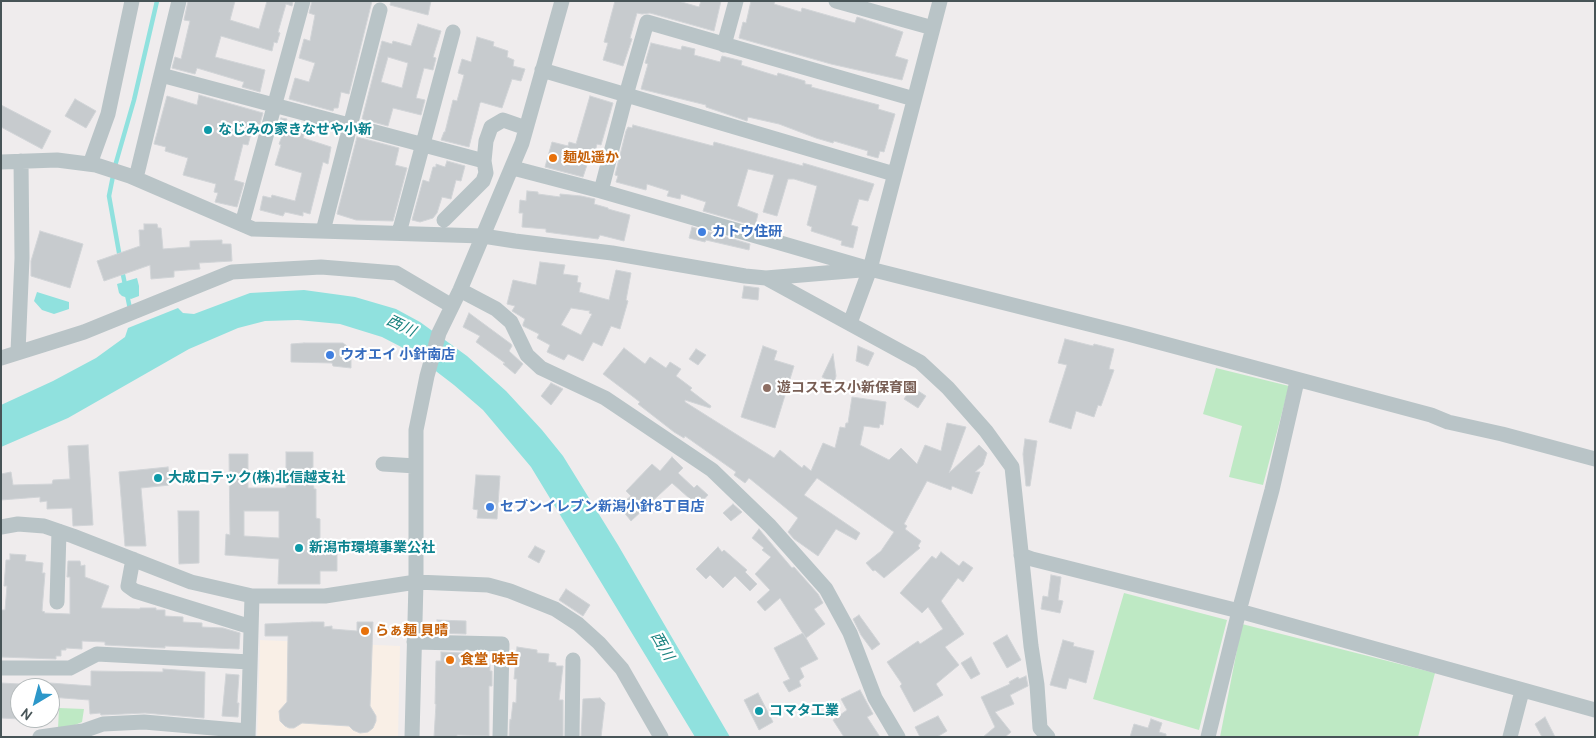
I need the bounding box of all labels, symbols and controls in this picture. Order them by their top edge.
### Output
place label: なじみの家きなせや小新 [218,122,372,138]
marker: なじみの家きなせや小新 [202,124,214,136]
place label: 麺処遥か [563,150,619,166]
marker: 麺処遥か [547,152,559,164]
place label: カトウ住研 [712,224,782,240]
marker: カトウ住研 [696,226,708,238]
water label: 西川 [384,311,418,341]
place label: ウオエイ 小針南店 [340,347,455,363]
marker: ウオエイ 小針南店 [324,349,336,361]
place label: 遊コスモス小新保育園 [777,380,917,396]
marker: 遊コスモス小新保育園 [761,382,773,394]
place label: 大成ロテック(株)北信越支社 [168,470,345,486]
marker: 大成ロテック(株)北信越支社 [152,472,164,484]
place label: セブンイレブン新潟小針8丁目店 [500,499,704,515]
marker: セブンイレブン新潟小針8丁目店 [484,501,496,513]
place label: 新潟市環境事業公社 [309,540,435,556]
marker: 新潟市環境事業公社 [293,542,305,554]
place label: らぁ麺 貝晴 [375,623,448,639]
marker: らぁ麺 貝晴 [359,625,371,637]
water label: 西川 [647,629,677,663]
place label: 食堂 味吉 [460,652,519,668]
marker: 食堂 味吉 [444,654,456,666]
north arrow [10,678,60,728]
place label: コマタ工業 [769,703,839,719]
text: N [17,704,36,724]
marker: コマタ工業 [753,705,765,717]

